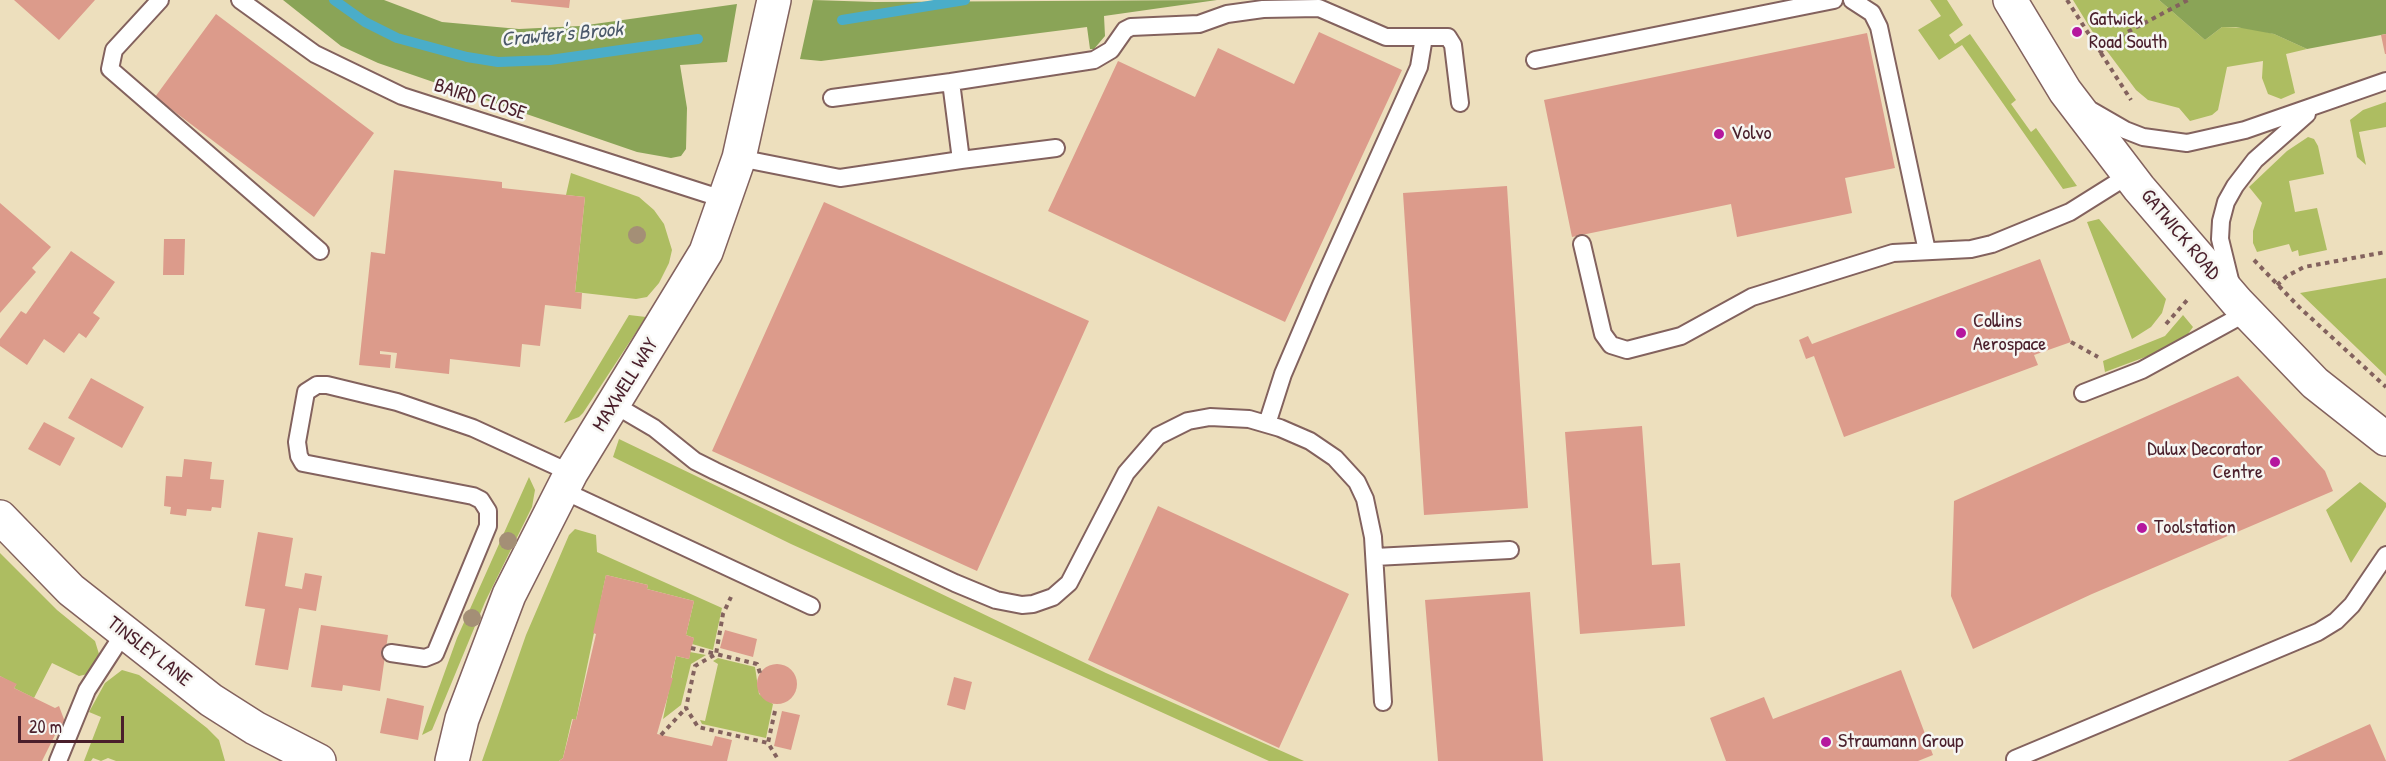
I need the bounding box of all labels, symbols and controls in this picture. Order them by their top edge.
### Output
place label: Gatwick Road South [2089,8,2167,55]
water label: Crawter's Brook [500,17,624,53]
marker: Gatwick Road South [2070,25,2084,39]
street label: BAIRD CLOSE [431,74,529,126]
place label: Volvo [1731,122,1772,146]
marker: Volvo [1712,127,1726,141]
street label: GATWICK ROAD [2135,185,2225,285]
place label: Collins Aerospace [1973,310,2046,357]
marker: Collins Aerospace [1954,326,1968,340]
street label: MAXWELL WAY [588,334,664,436]
place label: Dulux Decorator Centre [2147,438,2263,485]
marker: Dulux Decorator Centre [2268,455,2282,469]
place label: Toolstation [2154,516,2236,540]
marker: Toolstation [2135,521,2149,535]
street label: TINSLEY LANE [102,612,196,692]
scale bar [21,704,128,742]
text: 20 m [29,714,62,739]
place label: Straumann Group [1838,730,1964,754]
marker: Straumann Group [1819,735,1833,749]

